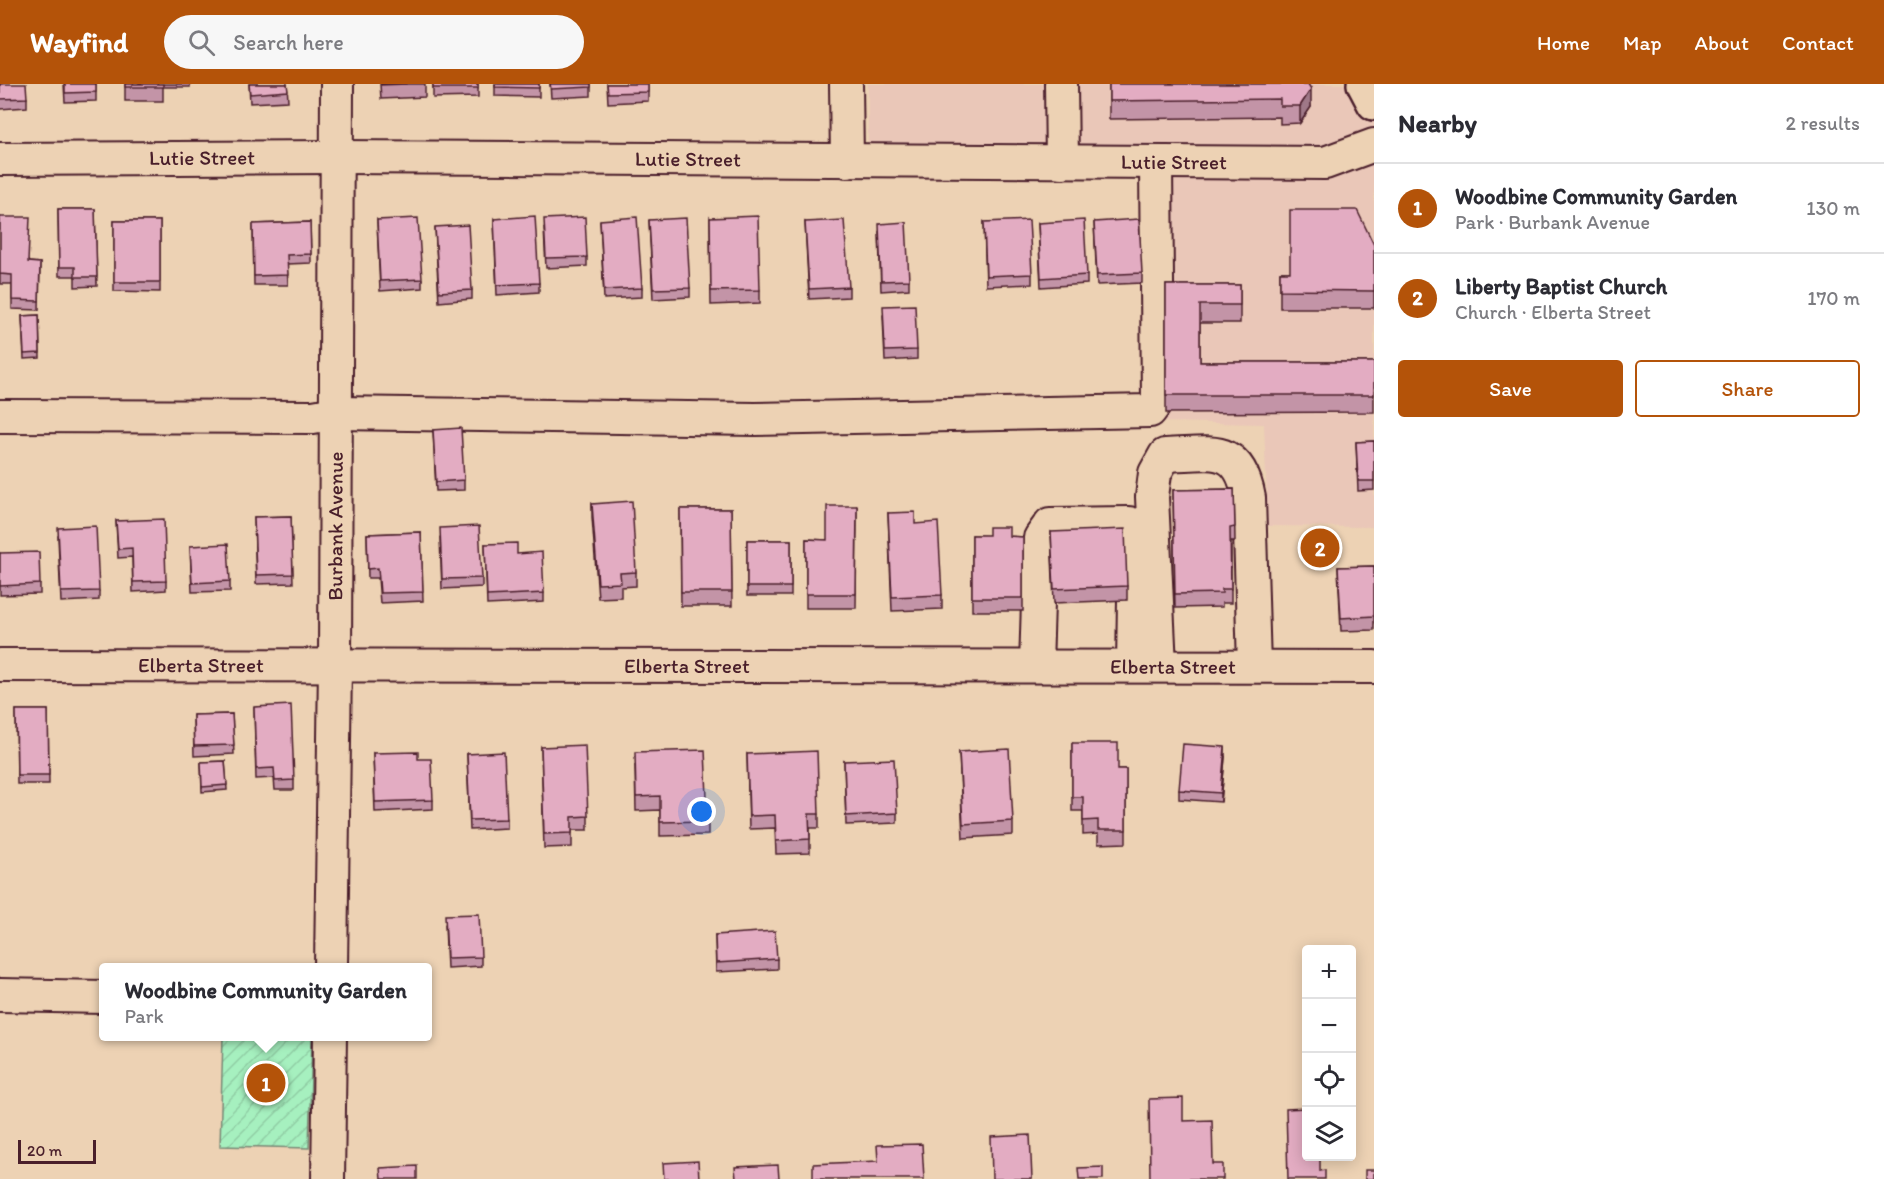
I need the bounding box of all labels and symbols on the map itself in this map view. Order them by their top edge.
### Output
street label: Lutie Street [149,144,255,170]
street label: Lutie Street [635,146,741,171]
street label: Lutie Street [1121,149,1227,174]
street label: Burbank Avenue [322,451,348,601]
pin: 2 [1300,526,1340,570]
street label: Elberta Street [138,652,264,677]
street label: Elberta Street [624,653,750,678]
street label: Elberta Street [1110,654,1236,679]
your location [687,797,716,826]
pin: 1 [246,1060,286,1106]
scale bar [18,1137,96,1164]

